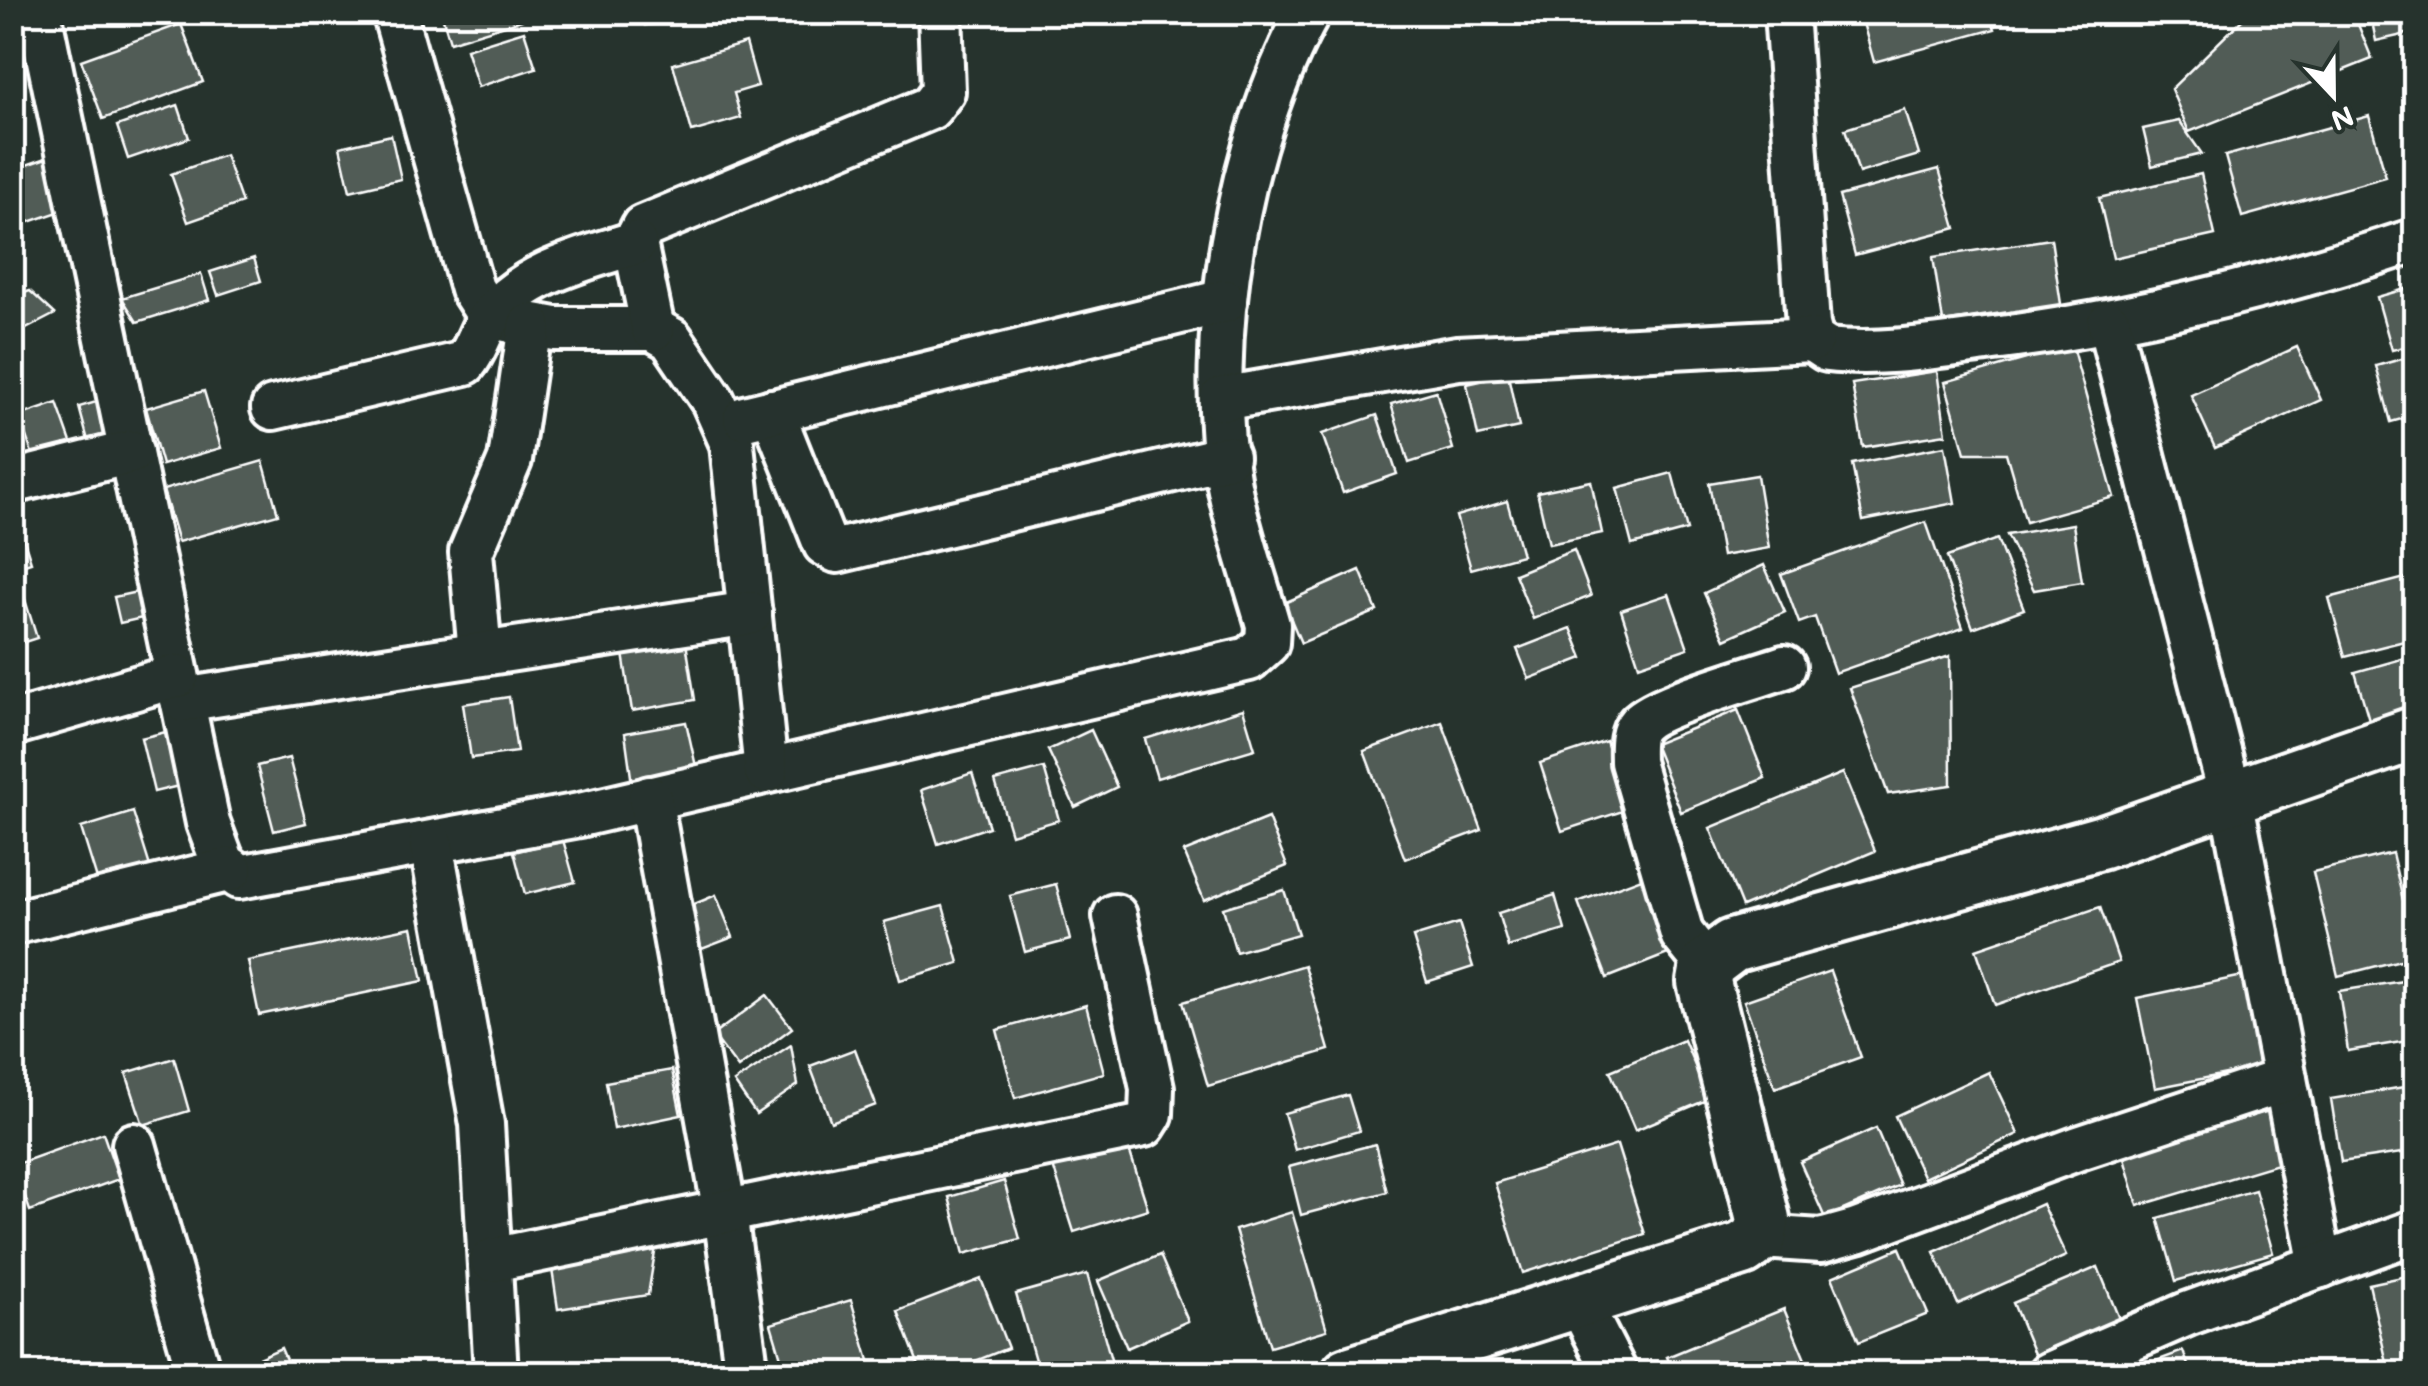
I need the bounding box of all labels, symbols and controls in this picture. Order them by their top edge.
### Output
north arrow [2283,45,2383,145]
text: N [2326,98,2359,140]

